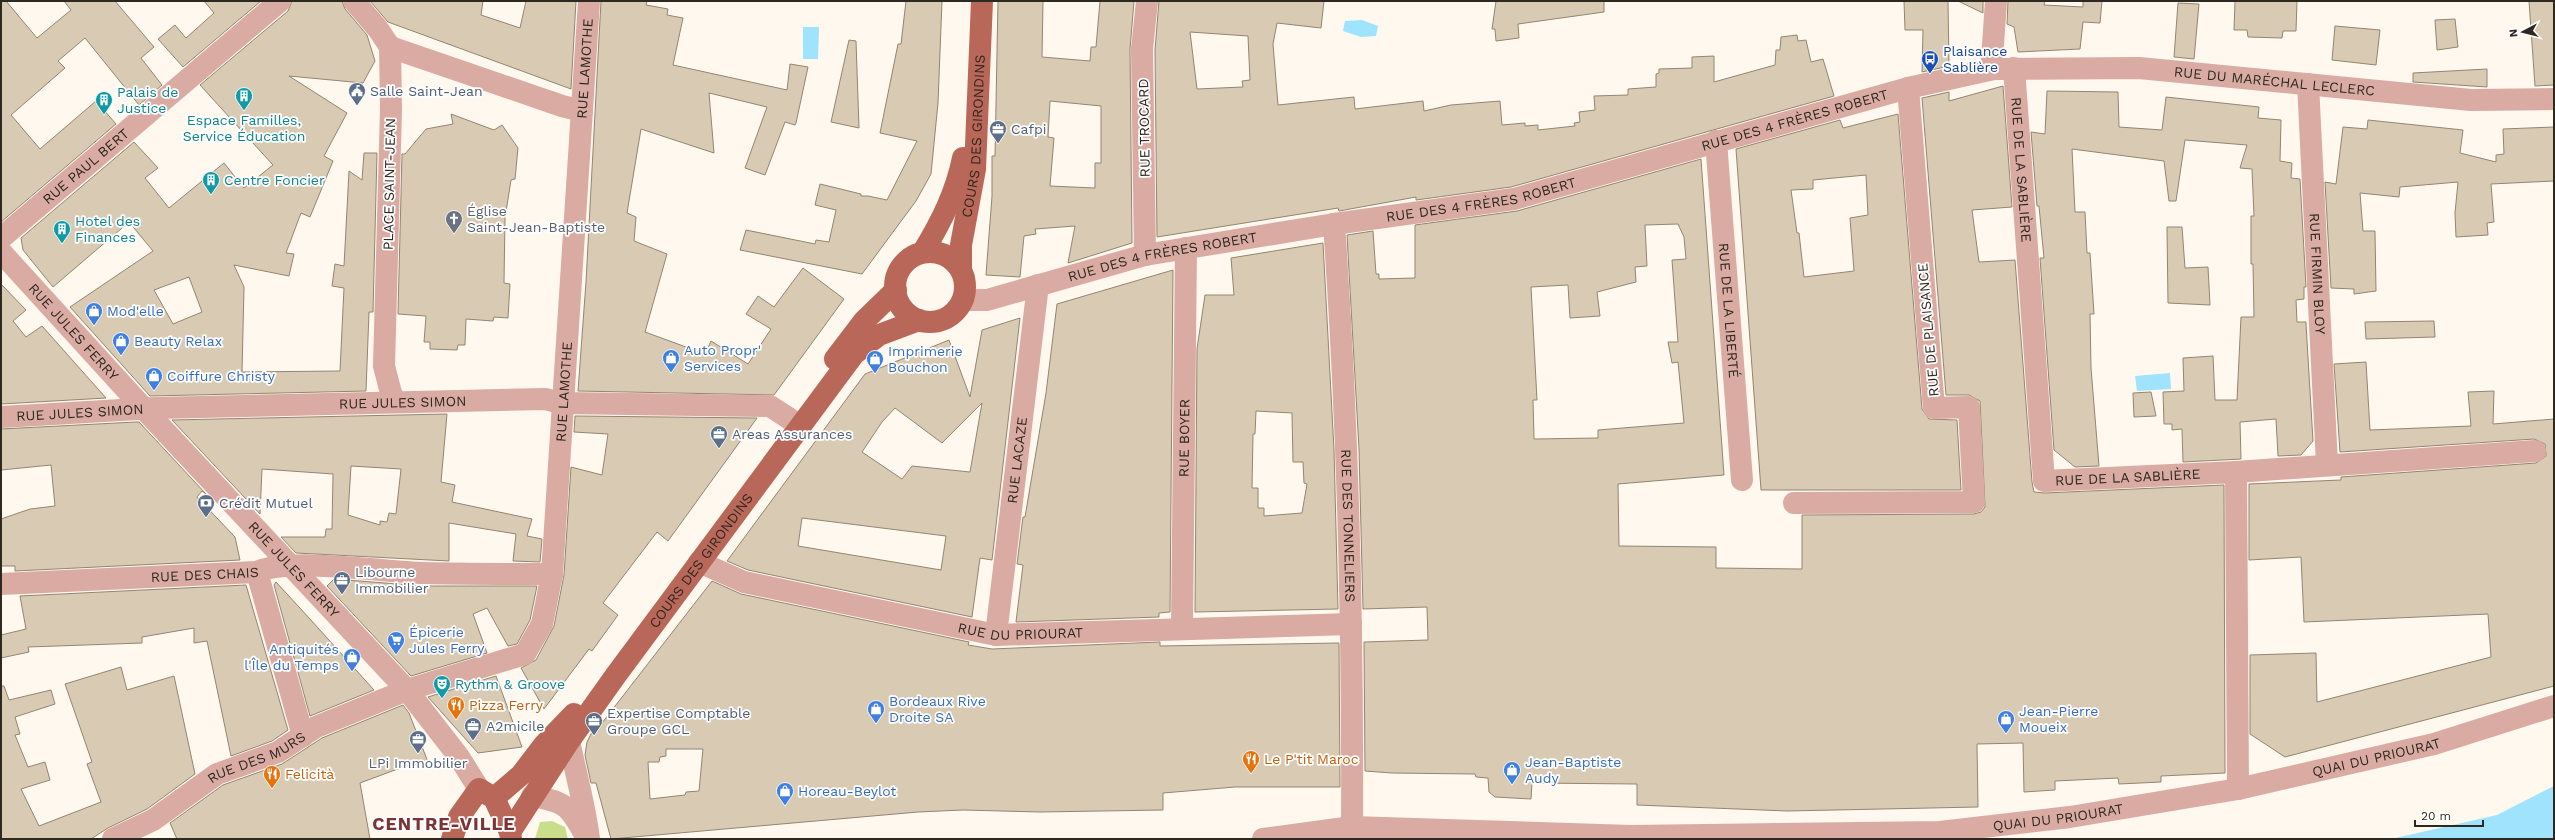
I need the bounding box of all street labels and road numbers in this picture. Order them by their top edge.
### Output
street label: RUE LAMOTHE [573,18,596,119]
street label: COURS DES GIRONDINS [958,54,988,219]
street label: RUE DU MARÉCHAL LECLERC [2173,63,2376,99]
street label: RUE TROCARD [1135,78,1153,178]
street label: RUE DES 4 FRÈRES ROBERT [1699,86,1890,154]
street label: RUE DE LA SABLIÈRE [2008,97,2035,243]
street label: PLACE SAINT-JEAN [380,118,398,250]
street label: RUE PAUL BERT [39,125,132,207]
street label: RUE DES 4 FRÈRES ROBERT [1385,174,1578,225]
street label: RUE FIRMIN BLOY [2306,213,2329,335]
street label: RUE DES 4 FRÈRES ROBERT [1066,229,1259,285]
street label: RUE DE LA LIBERTÉ [1716,242,1742,379]
street label: RUE DE PLAISANCE [1914,263,1942,397]
street label: RUE JULES FERRY [26,280,122,384]
street label: RUE LAMOTHE [553,341,575,443]
street label: RUE JULES SIMON [339,393,467,412]
street label: RUE BOYER [1176,399,1192,477]
street label: RUE JULES SIMON [16,401,144,424]
street label: RUE LACAZE [1004,416,1030,504]
street label: RUE DES TONNELIERS [1338,449,1358,602]
street label: RUE DE LA SABLIÈRE [2055,466,2201,488]
street label: COURS DES GIRONDINS [646,490,756,631]
street label: RUE JULES FERRY [245,518,343,621]
street label: RUE DES CHAIS [150,564,259,585]
street label: RUE DU PRIOURAT [956,619,1084,644]
street label: RUE DES MURS [204,728,308,786]
street label: QUAI DU PRIOURAT [2310,734,2443,780]
street label: QUAI DU PRIOURAT [1992,800,2125,834]

